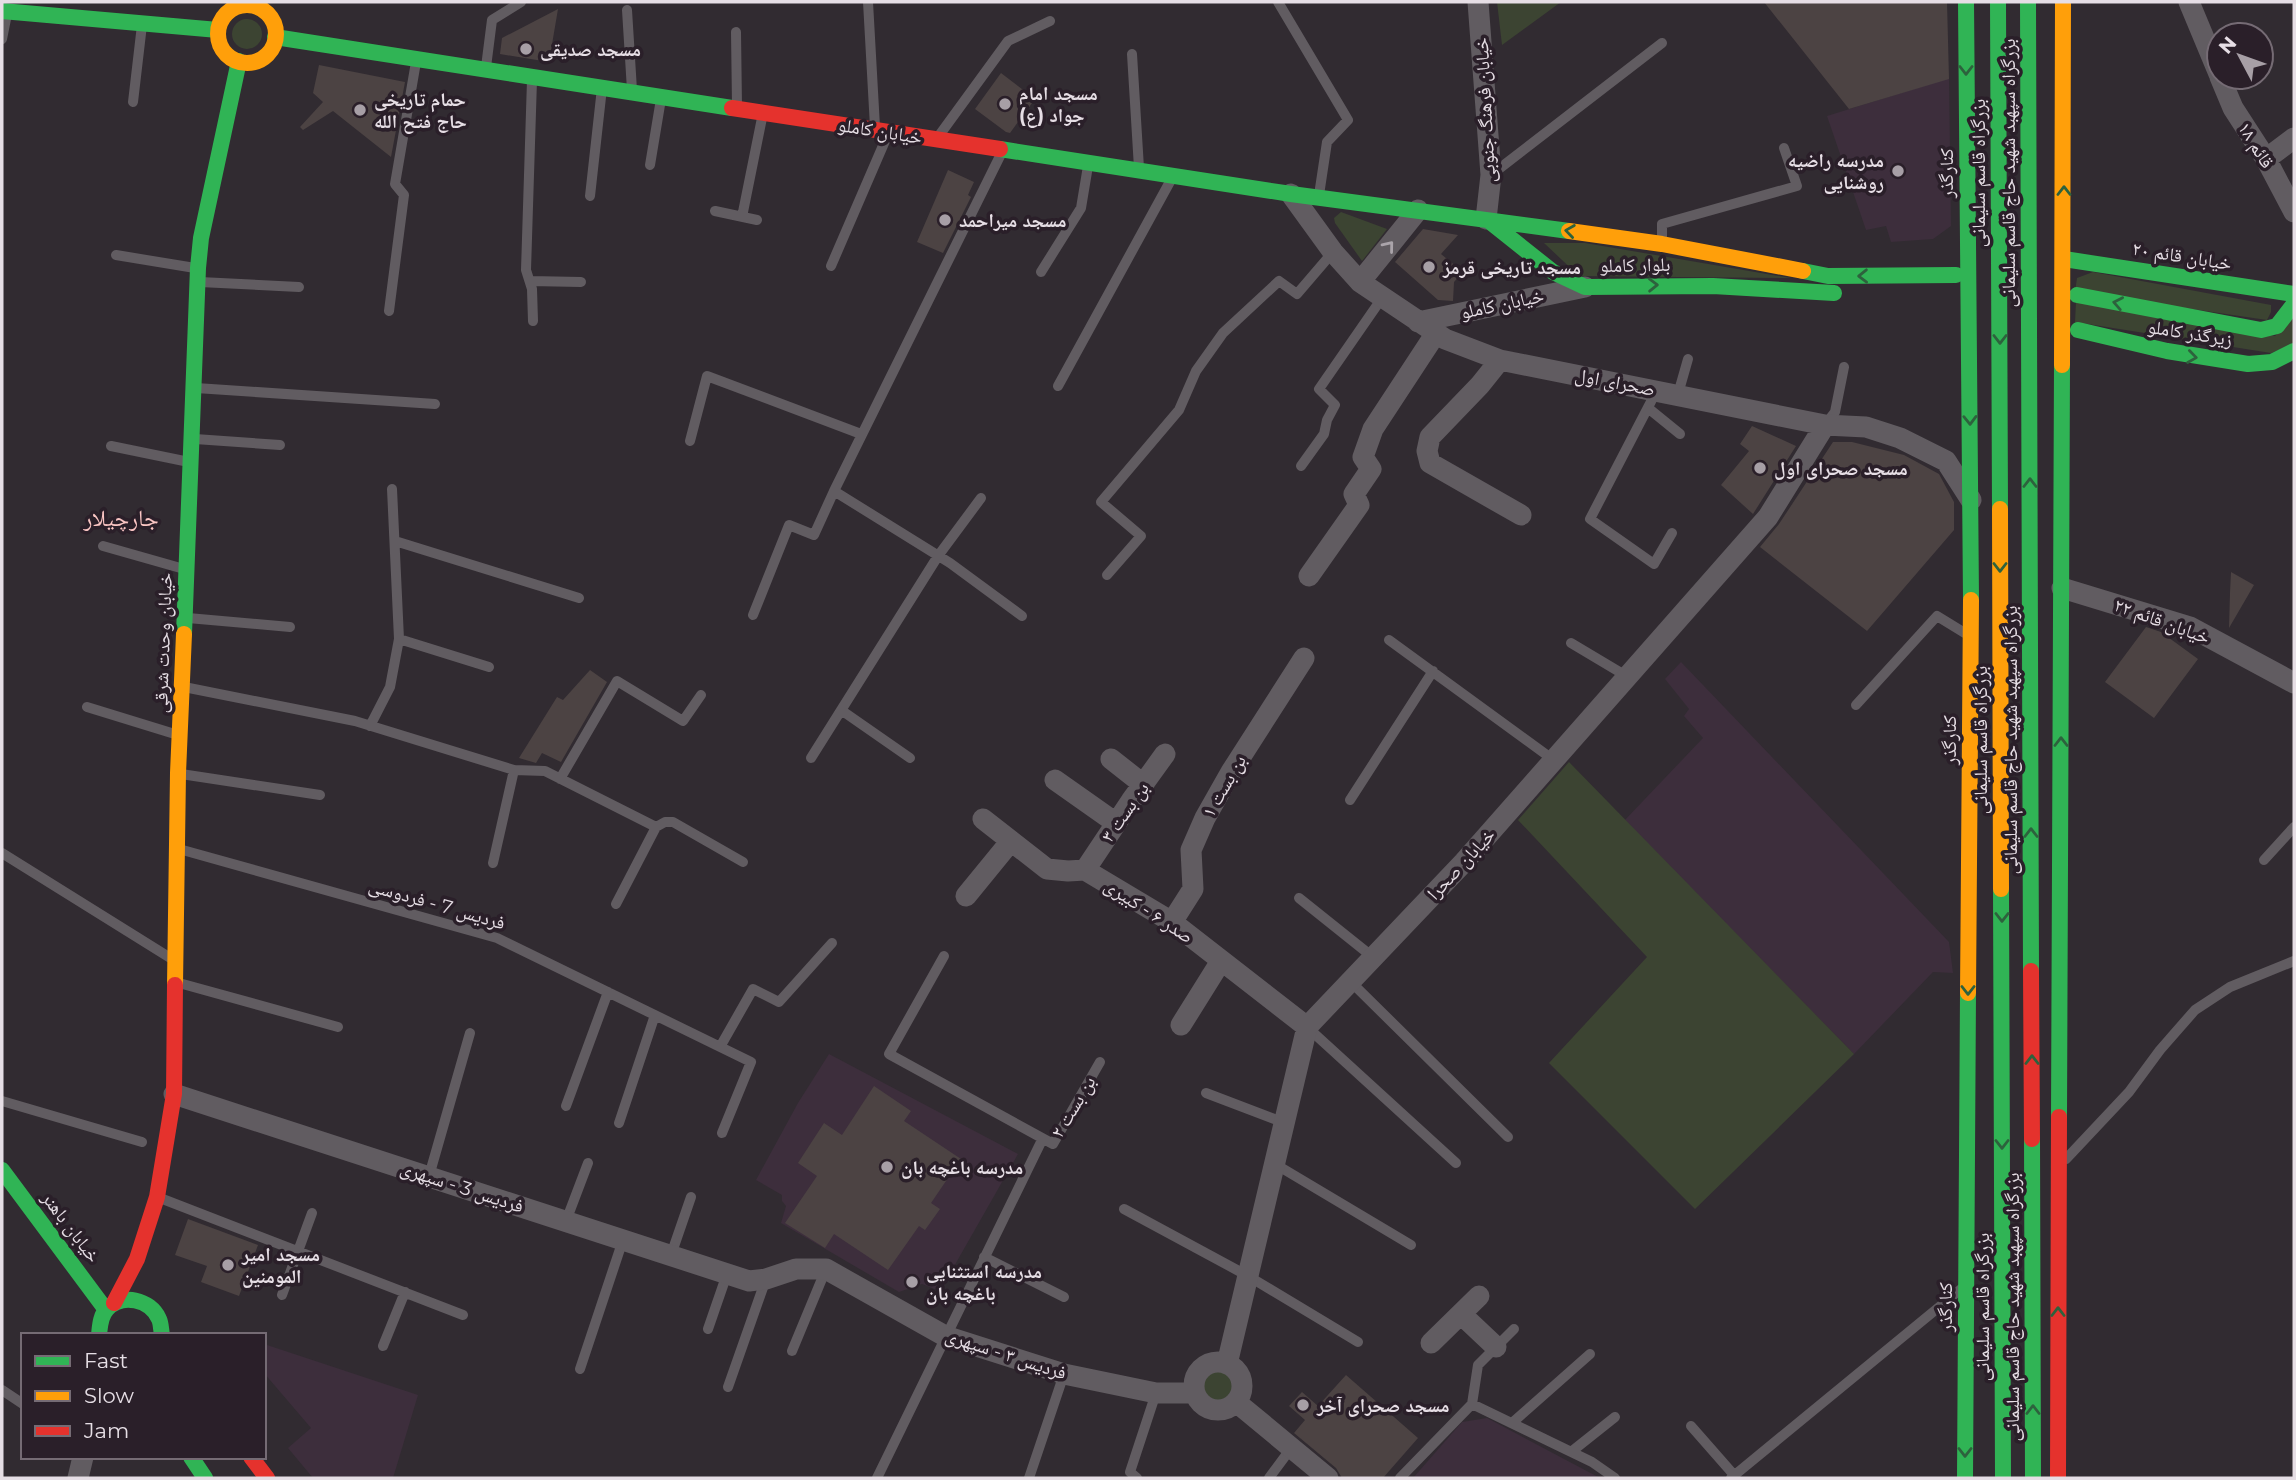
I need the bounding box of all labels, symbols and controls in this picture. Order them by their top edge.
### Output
north arrow [2205,21,2275,91]
text: N [2214,32,2241,59]
street label: خیابان فرهنگ جنوبی [1470,37,1500,183]
place label: مسجد صدیقی [540,38,641,61]
street label: بزرگراه سپهبد شهید حاج قاسم سلیمانی [1997,39,2021,307]
marker: مسجد صدیقی [518,41,534,57]
one-way arrow [1958,65,1974,76]
place label: مسجد امام جواد (ع) [1019,82,1098,128]
place label: حمام تاریخی حاج فتح الله [374,88,467,134]
marker: مسجد امام جواد (ع) [997,96,1013,112]
street label: بزرگراه قاسم سلیمانی [1967,99,1991,247]
marker: حمام تاریخی حاج فتح الله [352,102,368,118]
street label: خیابان کاملو [836,113,924,149]
street label: قائم ۱۸ [2232,118,2279,173]
street label: کنارگذر [1935,148,1958,199]
place label: مدرسه راضیه روشنایی [1788,149,1884,194]
marker: مدرسه راضیه روشنایی [1890,163,1906,179]
one-way arrow [2056,185,2072,196]
place label: مسجد میراحمد [959,209,1066,232]
marker: مسجد میراحمد [937,212,953,228]
one-way arrow [1565,224,1576,239]
street label: خیابان قائم ۲۰ [2131,237,2233,276]
one-way arrow [1381,241,1393,254]
street label: بلوار کاملو [1600,253,1670,277]
place label: مسجد تاریخی قرمز [1442,256,1581,279]
marker: مسجد تاریخی قرمز [1421,259,1437,275]
one-way arrow [1857,268,1868,284]
one-way arrow [1648,277,1659,293]
street label: خیابان کاملو [1458,284,1546,324]
one-way arrow [2112,296,2124,311]
street label: زیرگذر کاملو [2146,315,2234,351]
one-way arrow [1992,335,2008,345]
one-way arrow [2186,349,2198,364]
street label: صحرای اول [1573,363,1657,401]
one-way arrow [1963,415,1978,426]
place label: مسجد صحرای اول [1774,457,1908,480]
marker: مسجد صحرای اول [1752,460,1768,476]
one-way arrow [2022,477,2038,487]
district label: جارچیلار [82,504,159,532]
one-way arrow [1992,562,2008,573]
street label: خیابان وحدت شرقی [149,572,177,714]
street label: خیابان قائم ۲۲ [2111,593,2213,650]
street label: بزرگراه سپهبد شهید حاج قاسم سلیمانی [1999,606,2023,874]
street label: بزرگراه قاسم سلیمانی [1969,666,1993,814]
street label: کنارگذر [1938,715,1961,766]
one-way arrow [2053,736,2069,746]
street label: بن بست ۱ [1197,751,1251,821]
street label: بن بست ۳ [1096,777,1154,847]
street label: خیابان صحرا [1422,823,1500,905]
one-way arrow [2023,827,2039,837]
street label: فردیس 7 - فردوسی [366,874,508,934]
street label: صدر ۶ - کبیری [1100,874,1198,948]
one-way arrow [1994,912,2009,923]
one-way arrow [1960,986,1976,996]
one-way arrow [2024,1054,2040,1065]
street label: بن بست ۲ [1046,1072,1100,1142]
one-way arrow [1994,1140,2010,1150]
street label: فردیس 3 - سپهری [397,1156,527,1218]
place label: مدرسه باغچه بان [901,1156,1023,1179]
marker: مدرسه باغچه بان [879,1159,895,1175]
street label: بزرگراه سپهبد شهید حاج قاسم سلیمانی [2001,1173,2025,1441]
street label: خیابان باهنر [36,1186,105,1267]
street label: بزرگراه قاسم سلیمانی [1971,1233,1995,1381]
place label: مسجد امیر المومنین [241,1243,320,1288]
marker: مسجد امیر المومنین [220,1257,236,1273]
place label: مدرسه استثنایی باغچه بان [926,1260,1042,1305]
marker: مدرسه استثنایی باغچه بان [904,1274,920,1290]
street label: کنارگذر [1934,1282,1957,1333]
one-way arrow [2050,1306,2066,1317]
street label: فردیس ۳ - سپهری [942,1324,1070,1385]
legend [21,1333,266,1459]
text: Fast [84,1348,128,1373]
text: Slow [84,1383,134,1408]
place label: مسجد صحرای آخر [1316,1394,1450,1417]
marker: مسجد صحرای آخر [1295,1397,1311,1413]
one-way arrow [2025,1404,2041,1415]
text: Jam [83,1418,129,1443]
one-way arrow [1957,1447,1973,1458]

